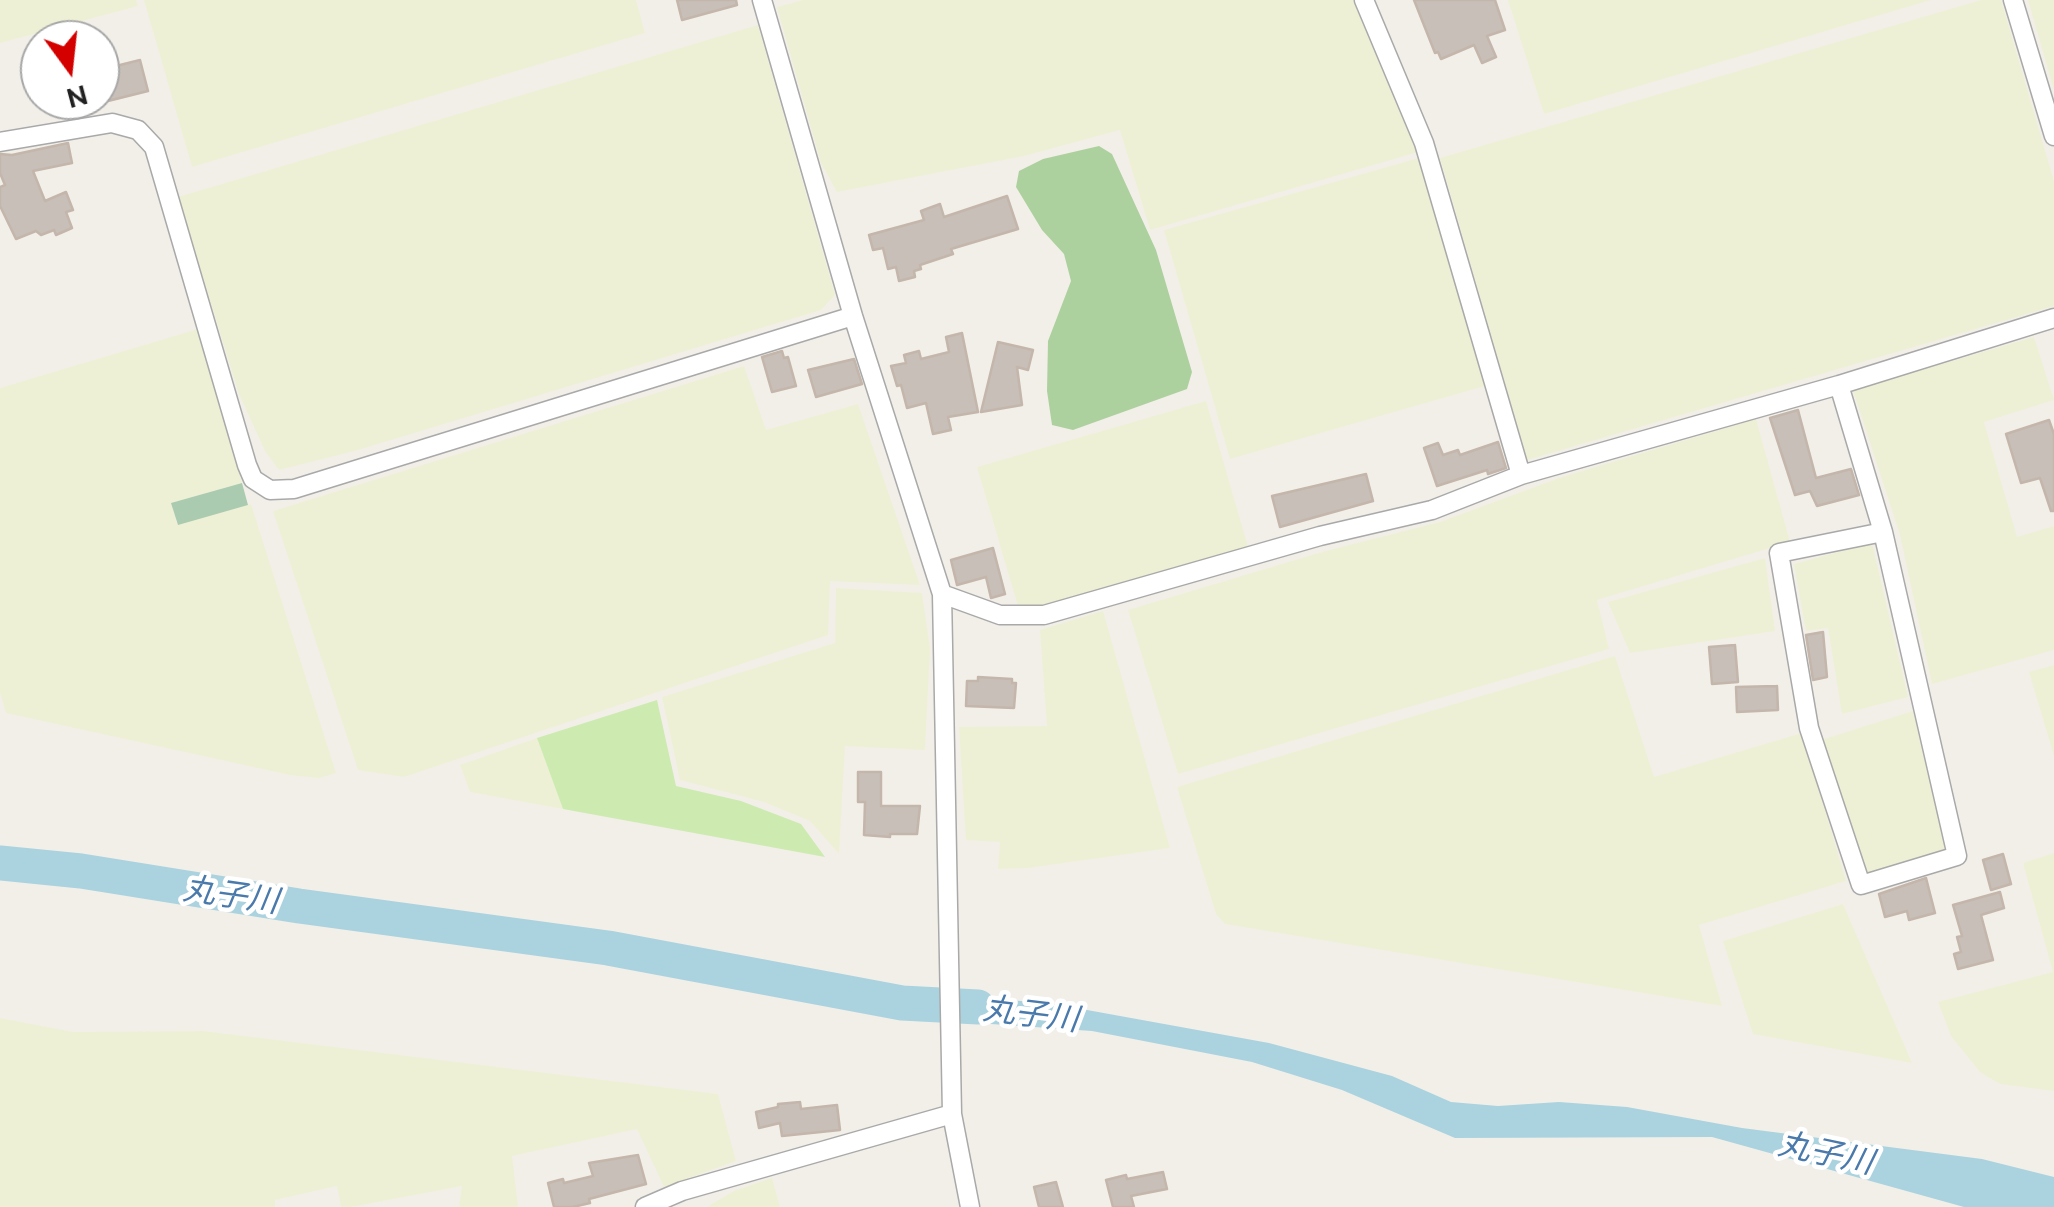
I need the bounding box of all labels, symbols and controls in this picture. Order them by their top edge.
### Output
north arrow [20,20,120,120]
text: N [63,80,91,115]
water label: 丸子川 [181,869,281,921]
water label: 丸子川 [981,989,1081,1039]
water label: 丸子川 [1775,1124,1877,1182]

